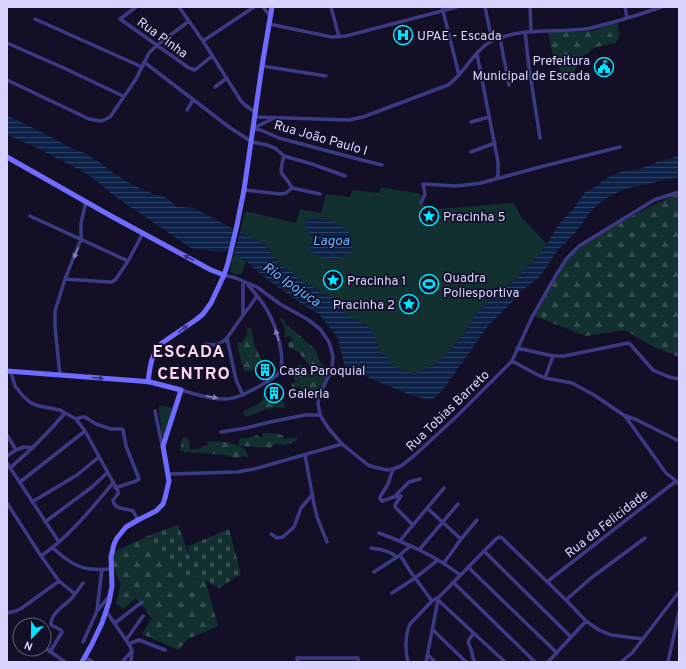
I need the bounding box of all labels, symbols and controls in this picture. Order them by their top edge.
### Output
street label: Rua Pinha [133,15,190,62]
hospital icon: UPAE - Escada [392,24,414,46]
place label: UPAE - Escada [417,29,502,45]
place label: Prefeitura Municipal de Escada [472,54,590,85]
public building icon: Prefeitura Municipal de Escada [593,56,615,78]
street label: Rua João Paulo I [272,118,369,160]
place icon: Pracinha 5 [418,205,440,227]
place label: Pracinha 5 [443,210,506,226]
water label: Lagoa [312,233,350,250]
one-way arrow [73,248,79,259]
one-way arrow [183,254,195,261]
water label: Rio Ipojuca [259,259,324,312]
place icon: Pracinha 1 [322,269,344,291]
place label: Quadra Poliesportiva [443,271,519,302]
sports icon: Quadra Poliesportiva [418,273,440,295]
place label: Pracinha 1 [347,274,406,290]
place icon: Pracinha 2 [398,293,420,315]
place label: Pracinha 2 [333,298,395,314]
one-way arrow [177,325,188,333]
one-way arrow [274,329,280,341]
district label: ESCADA [152,342,226,364]
building icon: Casa Paroquial [254,359,276,381]
district label: CENTRO [157,364,231,386]
place label: Casa Paroquial [279,364,365,380]
street label: Rua Tobias Barreto [403,368,493,455]
one-way arrow [92,374,105,381]
building icon: Galeria [263,382,285,404]
place label: Galeria [288,387,329,403]
one-way arrow [206,395,218,401]
street label: Rua da Felicidade [562,487,652,562]
north arrow [12,617,52,657]
text: N [22,637,35,653]

